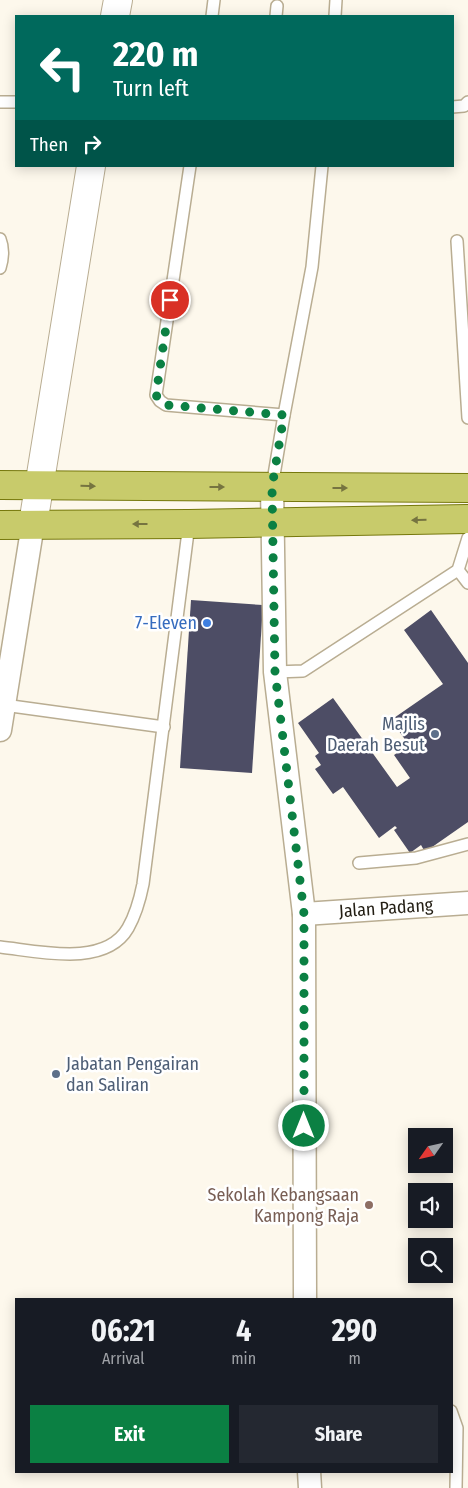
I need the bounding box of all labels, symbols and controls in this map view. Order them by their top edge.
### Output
text: 220 m [113,33,199,75]
icon: left [30,35,95,100]
text: Turn left [113,75,189,102]
icon: right [78,130,106,158]
text: Then [30,133,68,156]
pin [149,279,191,321]
icon: arrive [156,286,184,314]
one-way arrow [80,482,96,490]
one-way arrow [210,483,226,491]
one-way arrow [332,484,348,492]
one-way arrow [411,516,427,524]
one-way arrow [132,520,148,528]
place label: 7-Eleven [135,612,197,634]
marker: 7-Eleven [201,617,213,629]
place label: Majlis Daerah Besut [327,713,425,756]
marker: Majlis Daerah Besut [429,728,441,740]
street label: Jalan Padang [338,894,434,922]
place label: Jabatan Pengairan dan Saliran [66,1053,199,1096]
marker: Jabatan Pengairan dan Saliran [50,1068,62,1080]
position arrow [277,1099,329,1151]
north arrow [408,1128,452,1172]
map controls [408,1128,453,1283]
button: sound [408,1183,453,1228]
place label: Sekolah Kebangsaan Kampong Raja [207,1184,359,1227]
marker: Sekolah Kebangsaan Kampong Raja [363,1199,375,1211]
button: search [408,1238,453,1283]
text: 06:21 [91,1313,156,1349]
text: 4 [236,1313,251,1349]
text: 290 [332,1313,377,1349]
text: Arrival [102,1349,144,1368]
text: min [231,1349,256,1368]
text: m [348,1349,361,1368]
button: Exit [30,1405,229,1463]
button: Share [239,1405,438,1463]

